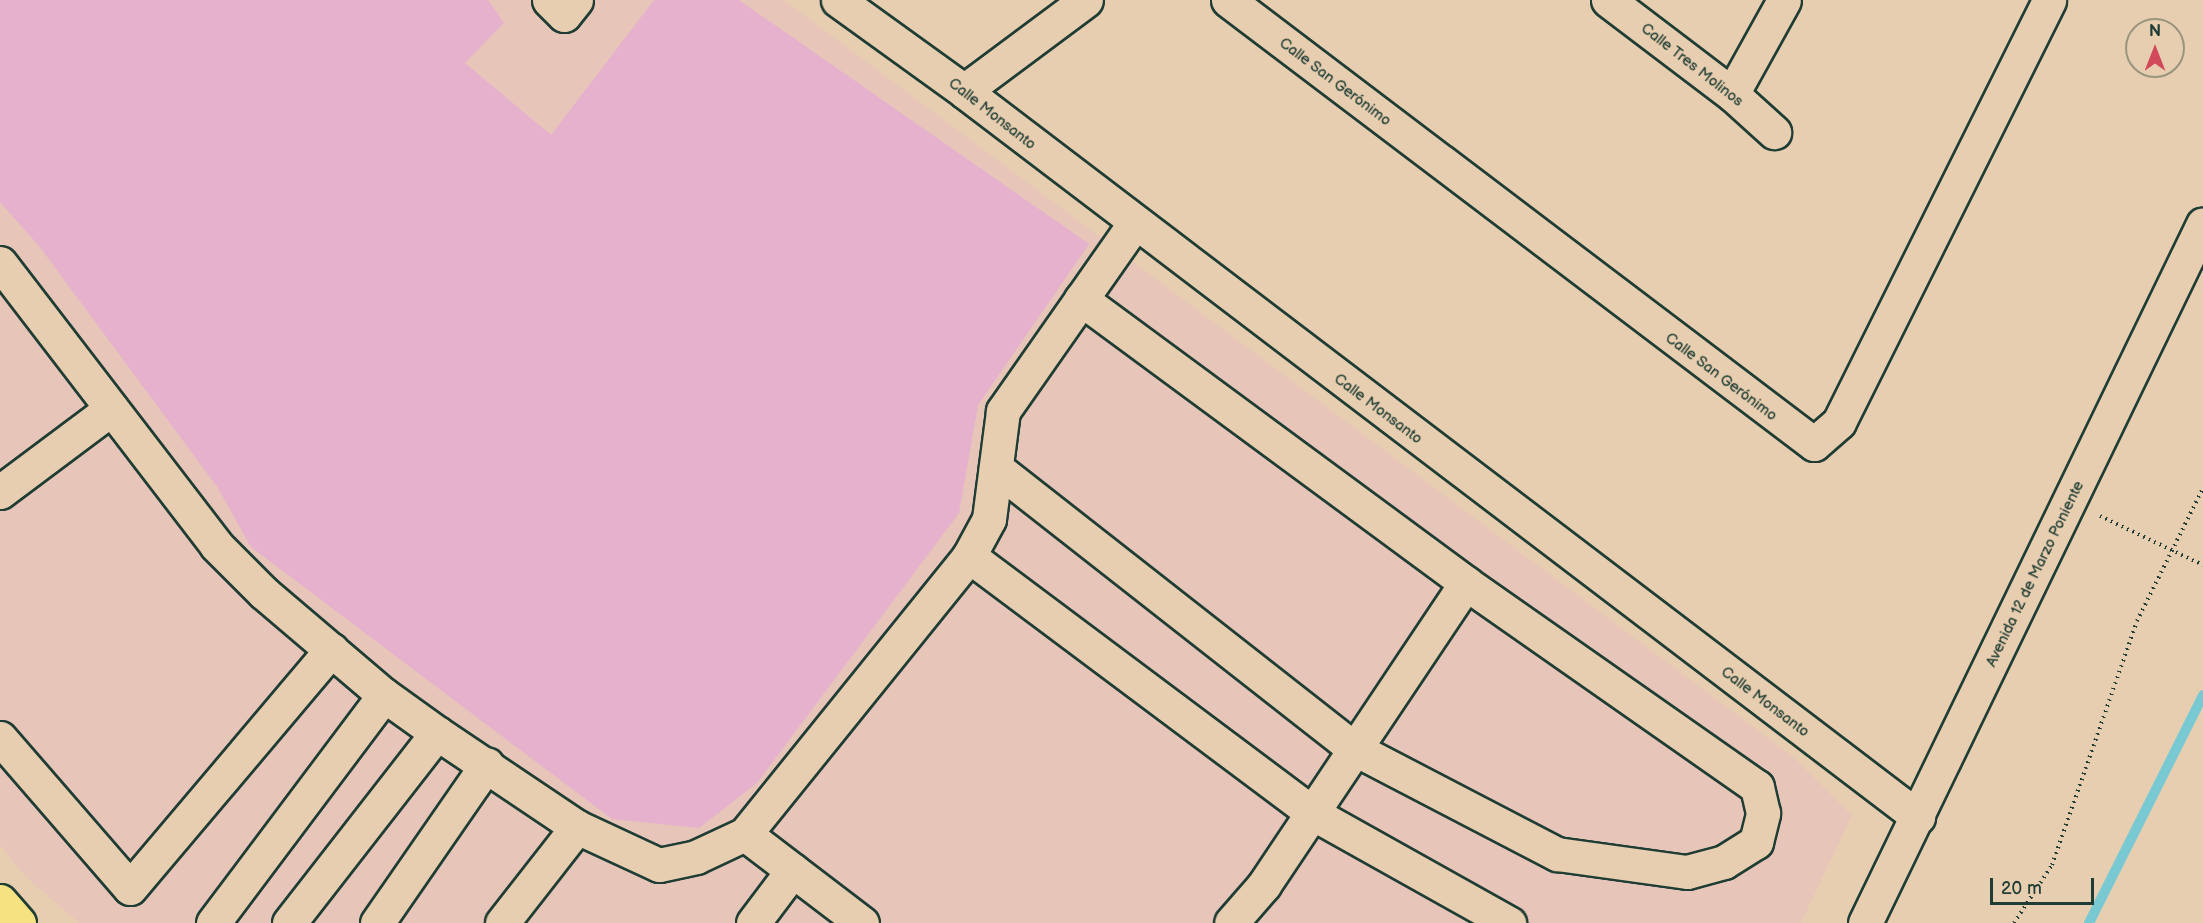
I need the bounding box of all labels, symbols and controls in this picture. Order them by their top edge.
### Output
north arrow [2125,18,2185,78]
street label: Calle Tres Molinos [1637,19,1747,111]
text: N [2149,22,2161,41]
street label: Calle San Gerónimo [1275,34,1395,130]
street label: Calle Monsanto [945,74,1039,154]
street label: Calle San Gerónimo [1661,329,1781,425]
street label: Calle Monsanto [1330,370,1426,448]
street label: Avenida 12 de Marzo Poniente [1982,478,2088,670]
street label: Calle Monsanto [1717,663,1813,741]
scale bar [1993,866,2096,904]
text: 20 m [2001,878,2042,899]

